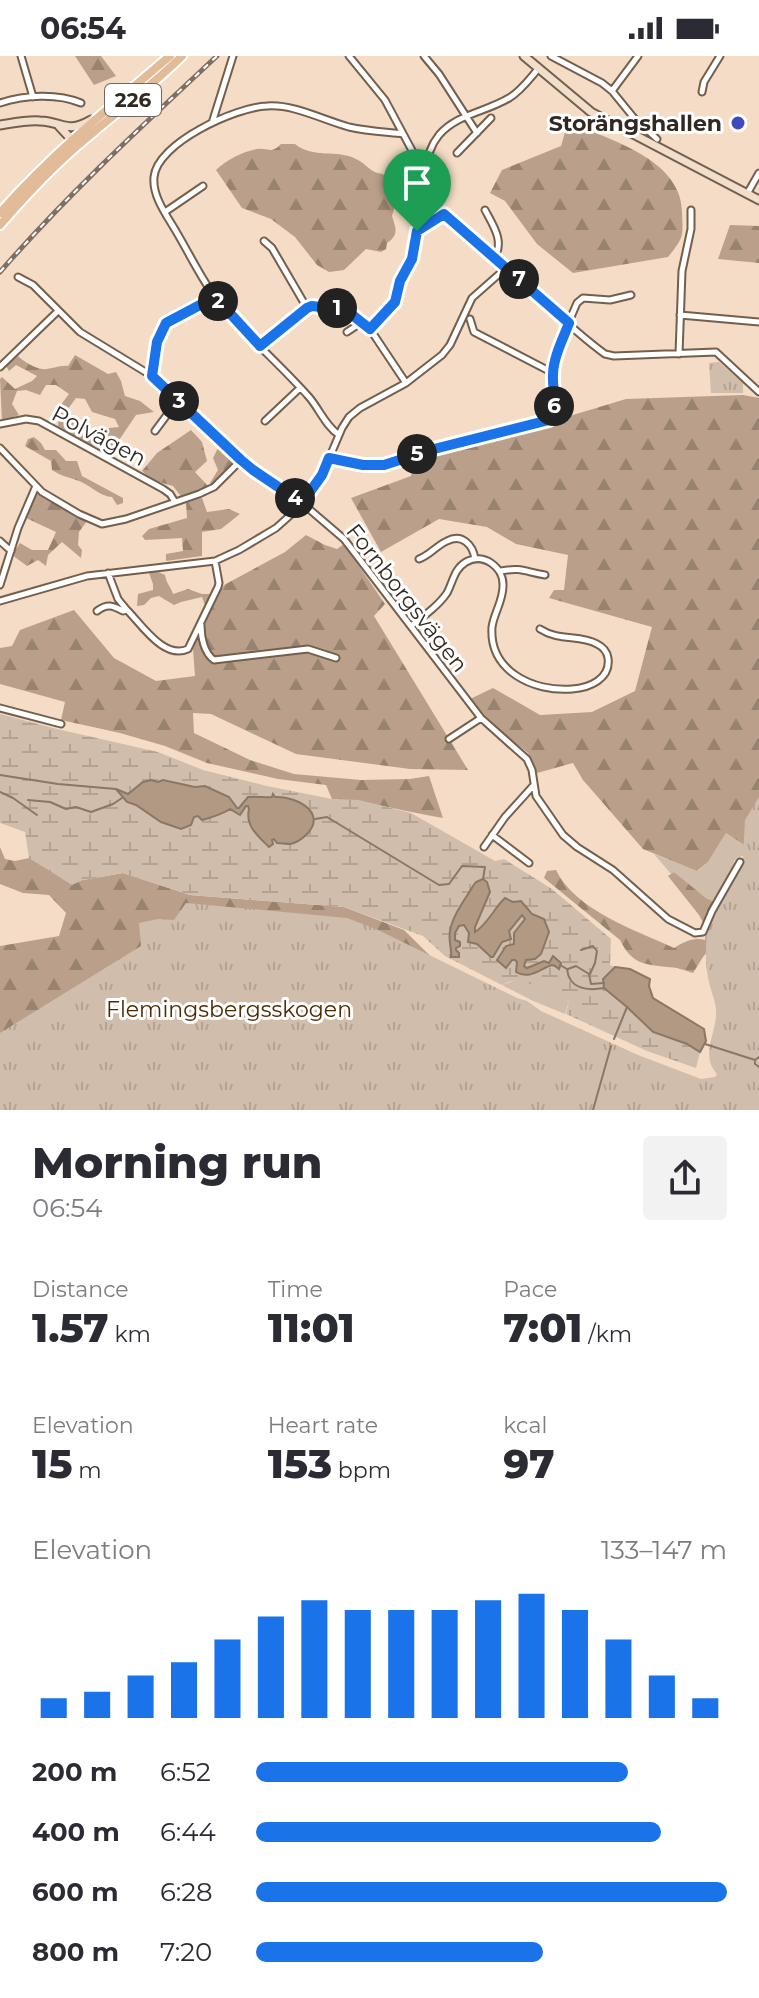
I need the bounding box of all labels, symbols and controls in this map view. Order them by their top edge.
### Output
text: 06:54 [40,10,126,47]
road number: 226 [105,84,161,116]
place label: Storängshallen [549,110,722,137]
marker: Storängshallen [729,114,747,132]
pin [383,149,451,231]
icon: arrive [395,161,439,205]
pin: 7 [499,259,539,299]
text: 7 [512,265,526,292]
pin: 2 [198,281,238,321]
text: 2 [212,287,224,314]
pin: 1 [317,288,357,328]
text: 1 [333,294,341,321]
pin: 3 [159,381,199,421]
pin: 6 [534,386,574,426]
text: 3 [172,387,186,414]
text: 6 [547,392,561,419]
street label: Polvägen [47,400,151,472]
pin: 5 [397,434,437,474]
text: 5 [410,440,424,467]
pin: 4 [275,478,315,518]
text: 4 [287,484,303,511]
street label: Fornborgsvägen [341,518,473,678]
park label: Flemingsbergsskogen [106,996,352,1023]
text: Morning run [32,1135,322,1189]
button: share [643,1136,727,1220]
text: 06:54 [32,1192,102,1224]
text: Distance [32,1276,129,1303]
text: Time [268,1276,323,1303]
text: Pace [503,1276,557,1303]
text: 1.57 [32,1303,109,1352]
text: 11:01 [268,1303,355,1352]
text: 7:01 [503,1303,582,1352]
text: km [109,1321,151,1348]
text: /km [582,1321,632,1348]
text: Elevation [32,1412,134,1439]
text: Heart rate [268,1412,378,1439]
text: kcal [503,1412,547,1439]
text: 15 [32,1439,72,1488]
text: 153 [268,1439,332,1488]
text: 97 [503,1439,555,1488]
text: m [72,1457,102,1484]
text: bpm [332,1457,391,1484]
text: Elevation [32,1534,152,1566]
text: 133–147 m [601,1534,727,1566]
text: 200 m [32,1756,117,1788]
text: 6:52 [160,1756,211,1788]
text: 400 m [32,1816,120,1848]
text: 6:44 [160,1816,216,1848]
text: 600 m [32,1876,119,1908]
text: 6:28 [160,1876,213,1908]
text: 800 m [32,1936,119,1968]
text: 7:20 [160,1936,212,1968]

